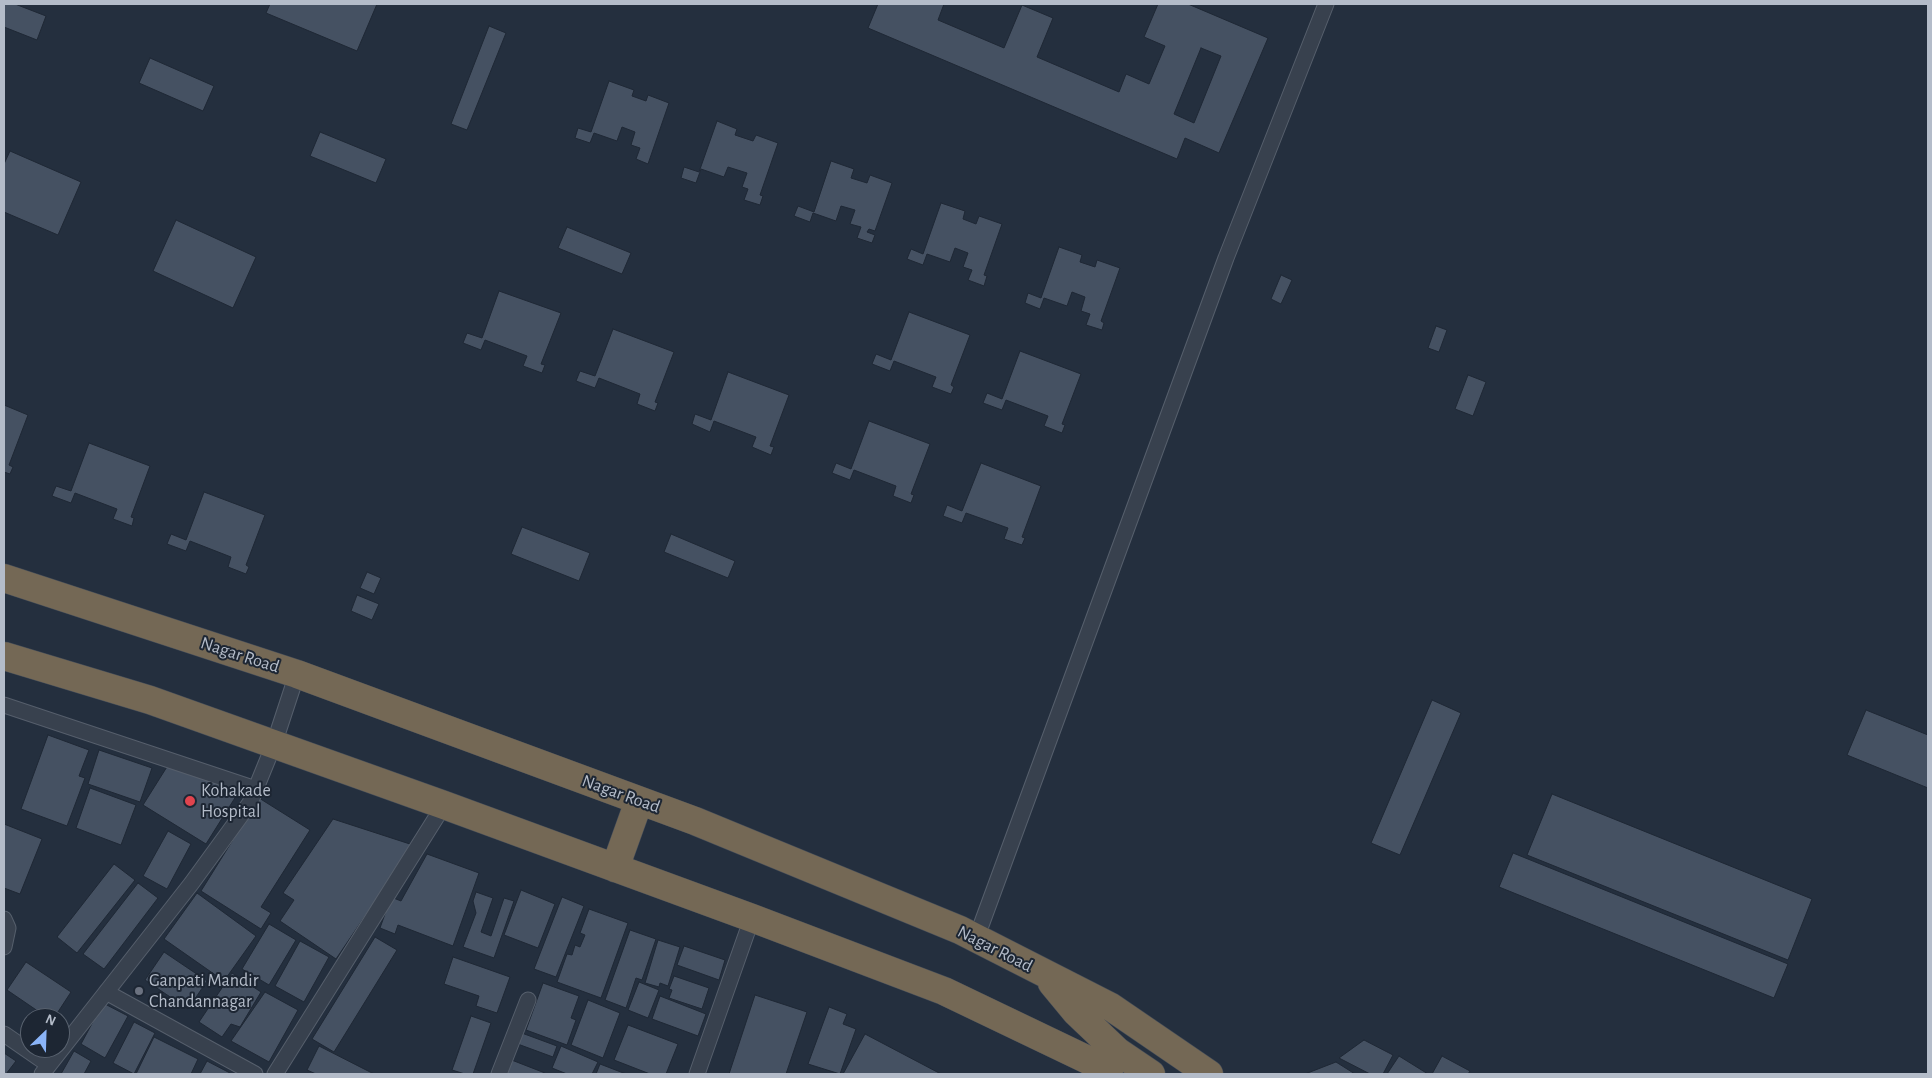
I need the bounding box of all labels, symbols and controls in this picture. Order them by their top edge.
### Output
street label: Nagar Road [198,632,282,678]
street label: Nagar Road [579,770,663,818]
place label: Kohakade Hospital [201,780,271,822]
marker: Kohakade Hospital [183,794,197,808]
street label: Nagar Road [954,921,1036,977]
place label: Ganpati Mandir Chandannagar [149,970,259,1012]
marker: Ganpati Mandir Chandannagar [133,985,145,997]
north arrow [20,1008,70,1058]
text: N [43,1012,58,1029]

